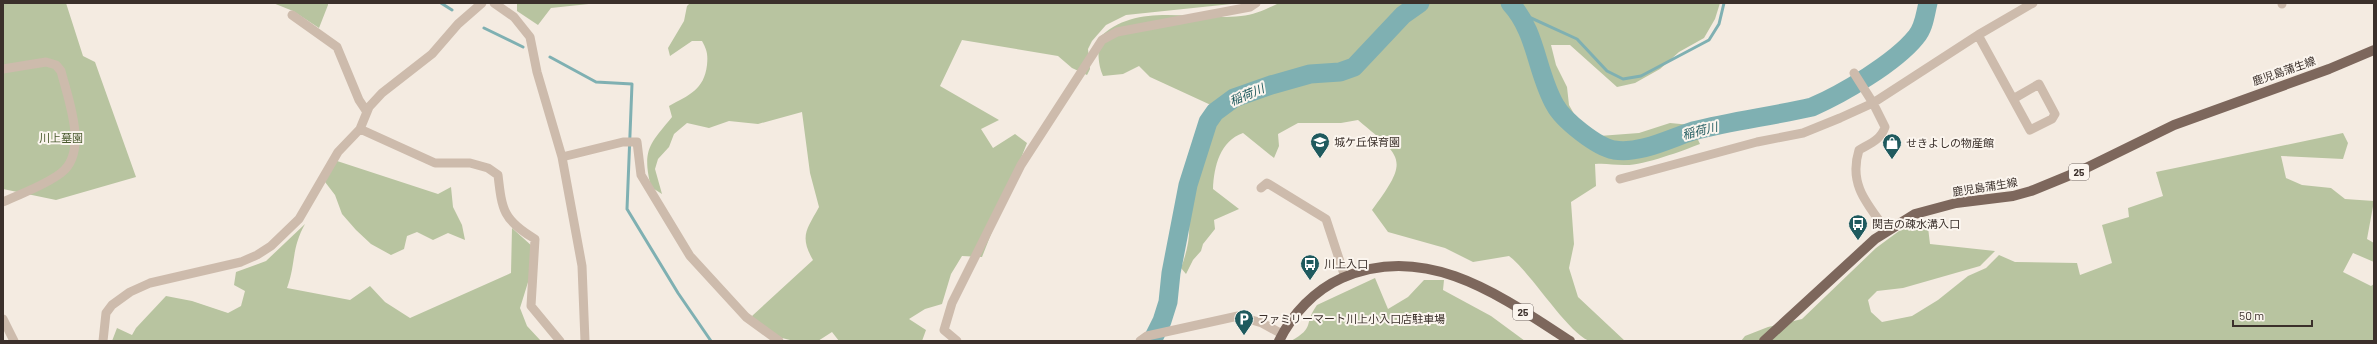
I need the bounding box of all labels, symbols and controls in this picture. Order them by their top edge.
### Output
street label: 鹿児島蒲生線 [2251,54,2317,87]
water label: 稲荷川 [1227,80,1268,108]
water label: 稲荷川 [1681,118,1721,141]
park label: 川上墓園 [39,131,83,144]
school or university icon: 城ケ丘保育園 [1309,131,1331,159]
shop icon: せきよしの物産館 [1881,132,1903,160]
place label: 城ケ丘保育園 [1334,135,1400,148]
place label: せきよしの物産館 [1906,136,1994,149]
road number: 25 [2069,164,2089,180]
street label: 鹿児島蒲生線 [1951,175,2019,198]
bus stop icon: 関吉の疎水溝入口 [1847,213,1869,241]
place label: 関吉の疎水溝入口 [1872,217,1960,230]
bus stop icon: 川上入口 [1299,253,1321,281]
place label: 川上入口 [1324,257,1368,270]
scale bar [2233,302,2312,328]
road number: 25 [1513,304,1533,320]
parking icon: ファミリーマート川上小入口店駐車場 [1233,308,1255,336]
text: 50 m [2239,308,2264,322]
place label: ファミリーマート川上小入口店駐車場 [1258,312,1445,325]

